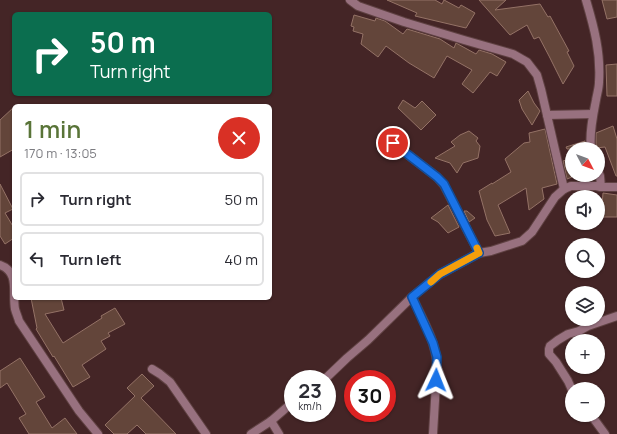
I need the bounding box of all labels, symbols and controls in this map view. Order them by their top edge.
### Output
text: 50 m [90,23,156,61]
icon: right [24,28,76,80]
text: Turn right [90,59,171,83]
text: 1 min [24,112,81,145]
button: close [218,117,260,159]
pin [376,126,410,160]
icon: arrive [382,132,404,154]
north arrow [565,142,605,182]
map controls [565,142,605,422]
text: 170 m · 13:05 [24,144,97,162]
icon: right [26,188,48,210]
text: Turn right [60,189,131,210]
text: 50 m [224,189,258,210]
button: sound [565,190,605,230]
button: search [565,238,605,278]
icon: left [26,248,48,270]
text: Turn left [60,249,122,270]
text: 40 m [224,249,258,270]
button: layers [565,286,605,326]
button: + [565,334,605,374]
position arrow [415,359,457,401]
speed limit sign: 30 [344,370,396,422]
text: 23 [298,377,322,404]
button: − [565,382,605,422]
text: km/h [298,399,322,413]

